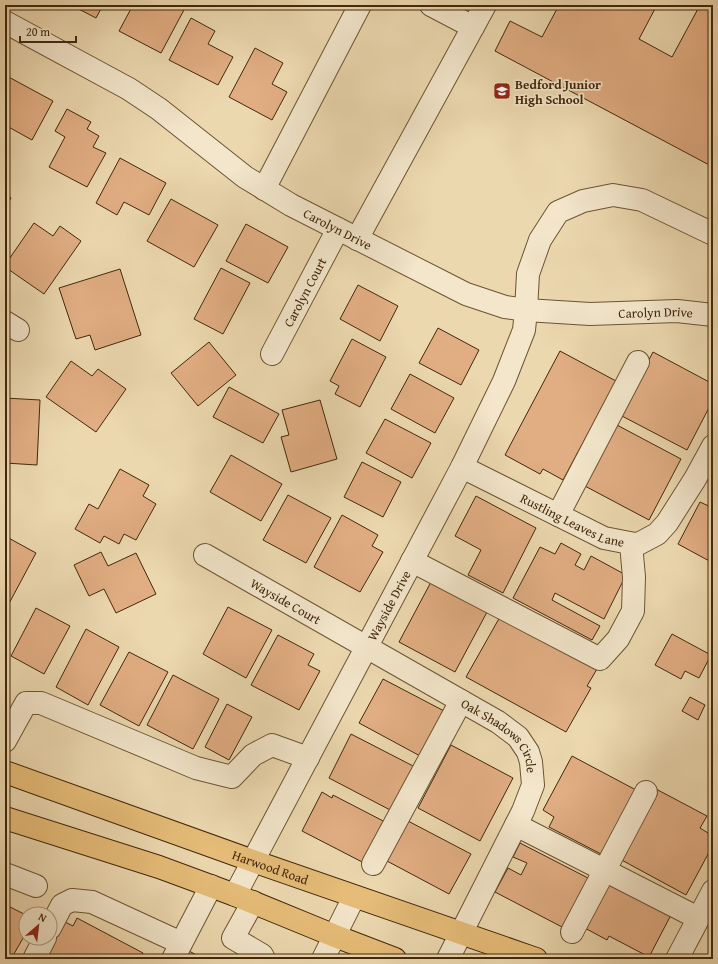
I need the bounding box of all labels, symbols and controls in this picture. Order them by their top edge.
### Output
scale bar [20,18,76,44]
text: 20 m [26,23,50,40]
place label: Bedford Junior High School [515,75,601,109]
school or university icon: Bedford Junior High School [492,81,512,101]
street label: Carolyn Drive [300,204,375,255]
street label: Carolyn Court [279,254,331,330]
street label: Carolyn Drive [618,302,694,323]
street label: Rustling Leaves Lane [517,489,626,552]
street label: Wayside Drive [363,567,416,644]
street label: Wayside Court [247,574,325,629]
street label: Oak Shadows Circle [458,694,541,774]
street label: Harwood Road [230,845,311,890]
north arrow [18,906,58,946]
text: N [36,908,50,926]

